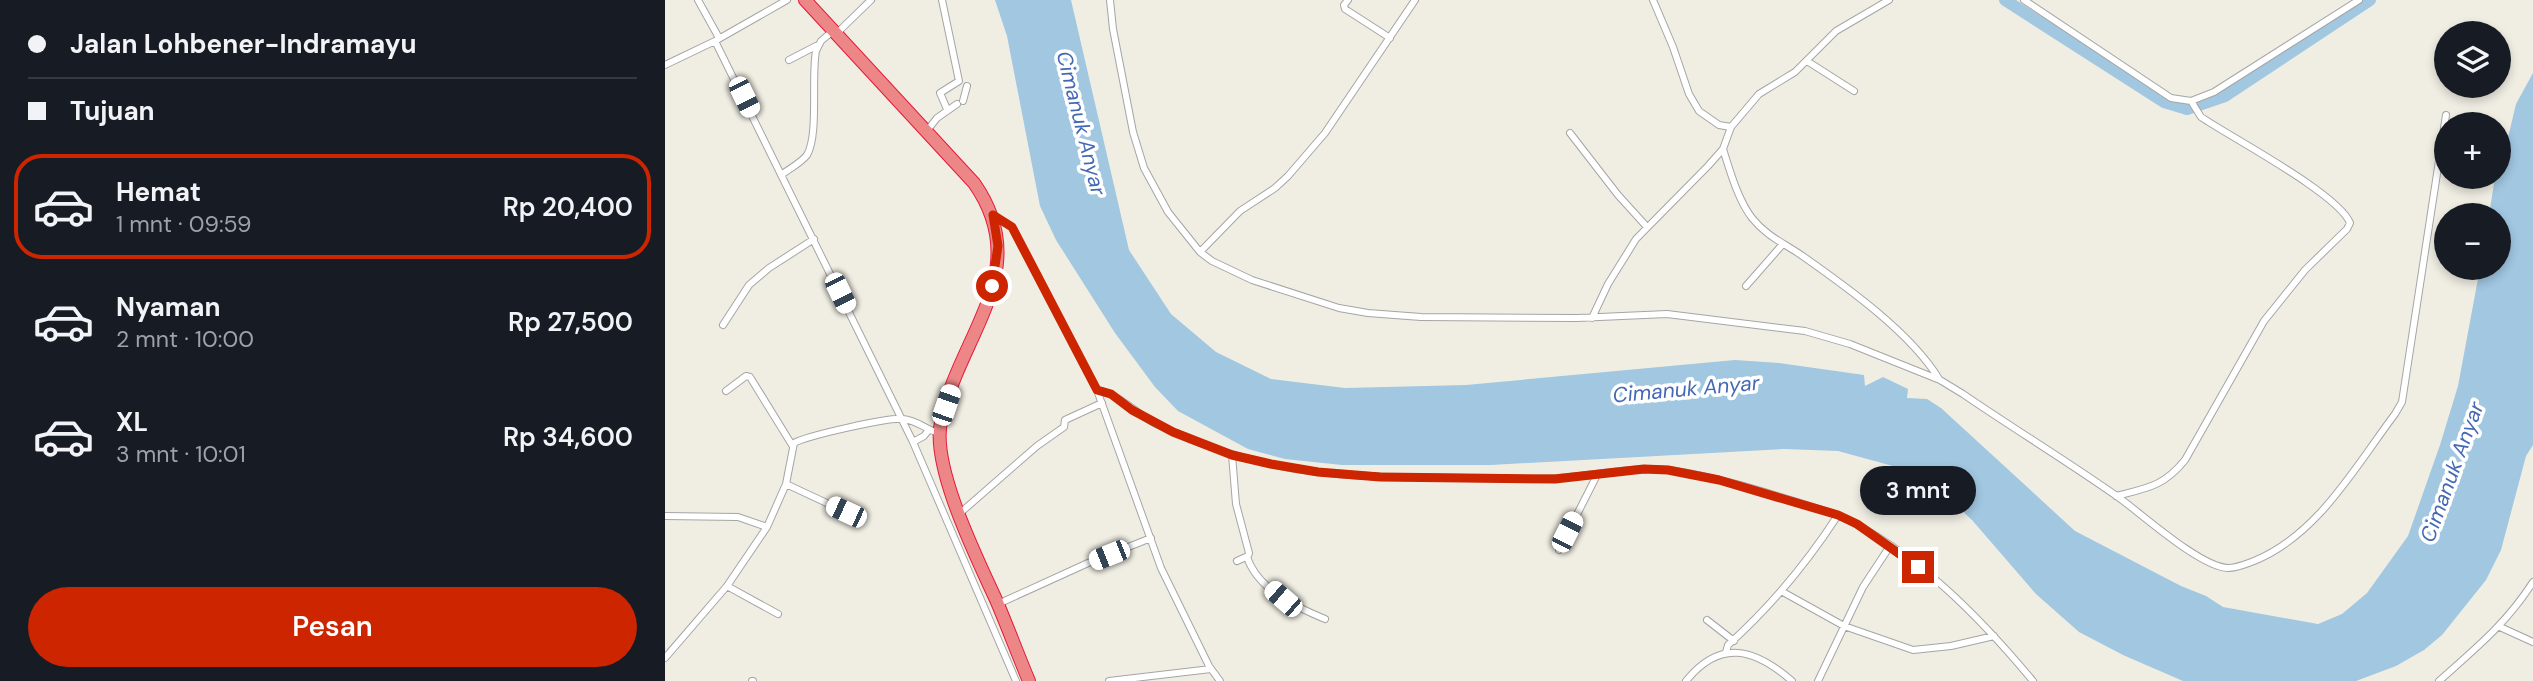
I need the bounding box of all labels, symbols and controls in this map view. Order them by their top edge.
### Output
map controls [2434,21,2511,280]
button: layers [2434,21,2511,98]
text: Jalan Lohbener-Indramayu [70,27,416,61]
water label: Cimanuk Anyar [1050,48,1113,199]
car [726,74,763,120]
text: Tujuan [70,94,155,128]
button: + [2434,112,2511,189]
icon: car [32,175,95,238]
text: Hemat [116,175,201,209]
text: Rp 20,400 [503,190,633,224]
button: − [2434,203,2511,280]
text: 1 mnt · 09:59 [116,209,251,239]
car [822,270,859,316]
route start [976,270,1008,302]
icon: car [32,290,95,353]
text: Nyaman [116,290,221,324]
text: Rp 27,500 [508,305,633,339]
text: 2 mnt · 10:00 [116,324,254,354]
water label: Cimanuk Anyar [1611,369,1762,409]
car [930,382,963,428]
water label: Cimanuk Anyar [2414,397,2491,546]
icon: car [32,405,95,468]
text: XL [116,405,148,439]
text: Rp 34,600 [503,420,633,454]
text: 3 mnt · 10:01 [116,439,246,469]
callout: 3 mnt [1860,466,1976,514]
text: 3 mnt [1886,475,1950,505]
car [823,494,870,530]
car [1549,509,1586,555]
car [1086,537,1133,573]
route end [1902,551,1934,583]
car [1261,577,1306,621]
button: Pesan [28,587,637,667]

